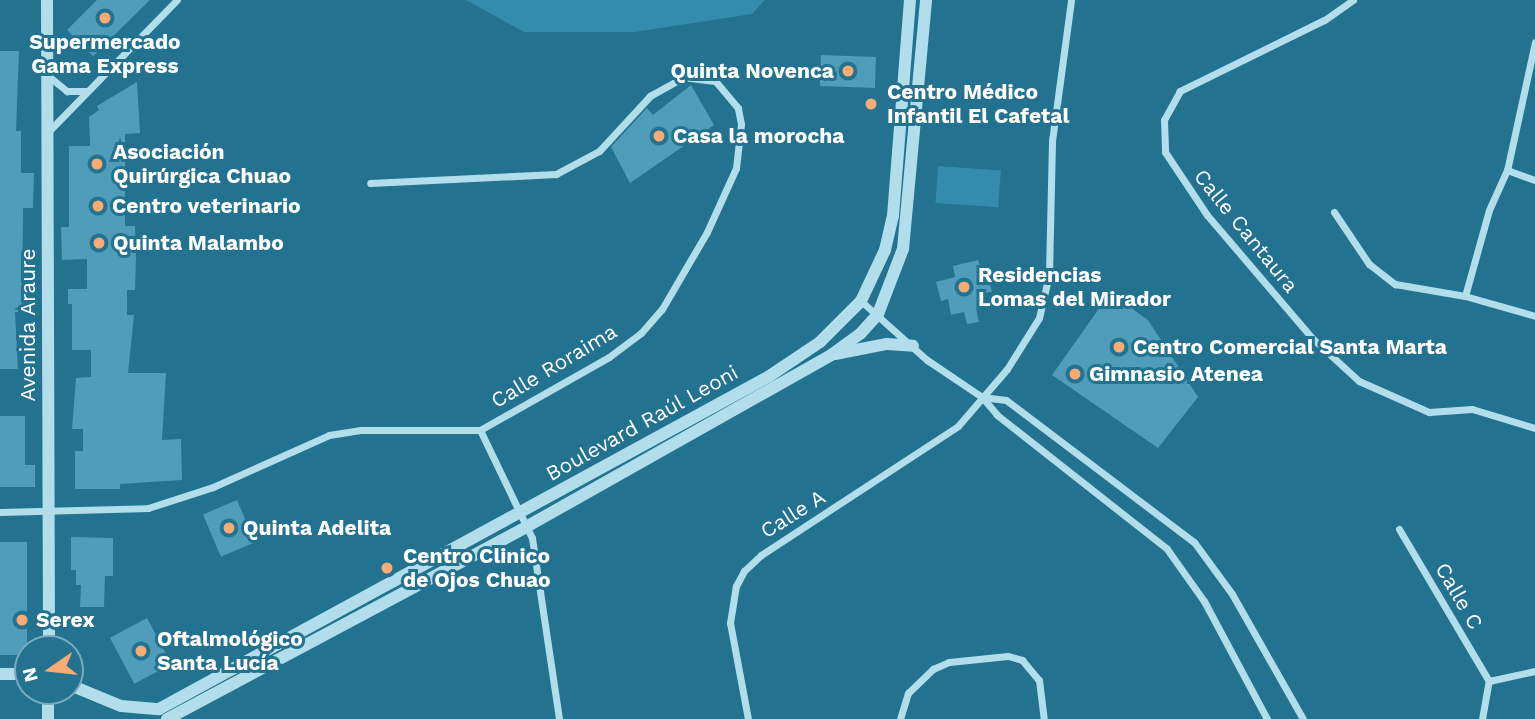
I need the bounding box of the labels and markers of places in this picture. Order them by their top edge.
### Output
marker: Supermercado Gama Express [97,10,113,26]
place label: Supermercado Gama Express [29,29,181,79]
place label: Quinta Novenca [670,58,834,84]
marker: Quinta Novenca [840,63,856,79]
place label: Centro Médico Infantil El Cafetal [887,79,1070,129]
marker: Centro Médico Infantil El Cafetal [861,94,881,114]
place label: Casa la morocha [673,123,845,149]
marker: Casa la morocha [651,128,667,144]
place label: Asociación Quirúrgica Chuao [113,139,291,189]
marker: Asociación Quirúrgica Chuao [87,154,107,174]
place label: Centro veterinario [112,193,301,219]
marker: Centro veterinario [90,198,106,214]
place label: Quinta Malambo [113,230,284,256]
marker: Quinta Malambo [91,235,107,251]
place label: Residencias Lomas del Mirador [978,262,1171,312]
marker: Residencias Lomas del Mirador [956,279,972,295]
place label: Centro Comercial Santa Marta [1133,334,1447,360]
marker: Centro Comercial Santa Marta [1111,339,1127,355]
place label: Gimnasio Atenea [1089,361,1263,387]
marker: Gimnasio Atenea [1067,366,1083,382]
place label: Quinta Adelita [243,515,392,541]
marker: Quinta Adelita [221,520,237,536]
place label: Centro Clinico de Ojos Chuao [403,543,551,593]
marker: Centro Clinico de Ojos Chuao [377,558,397,578]
place label: Serex [36,607,95,633]
marker: Serex [14,612,30,628]
place label: Oftalmológico Santa Lucía [157,626,303,676]
marker: Oftalmológico Santa Lucía [131,641,151,661]

